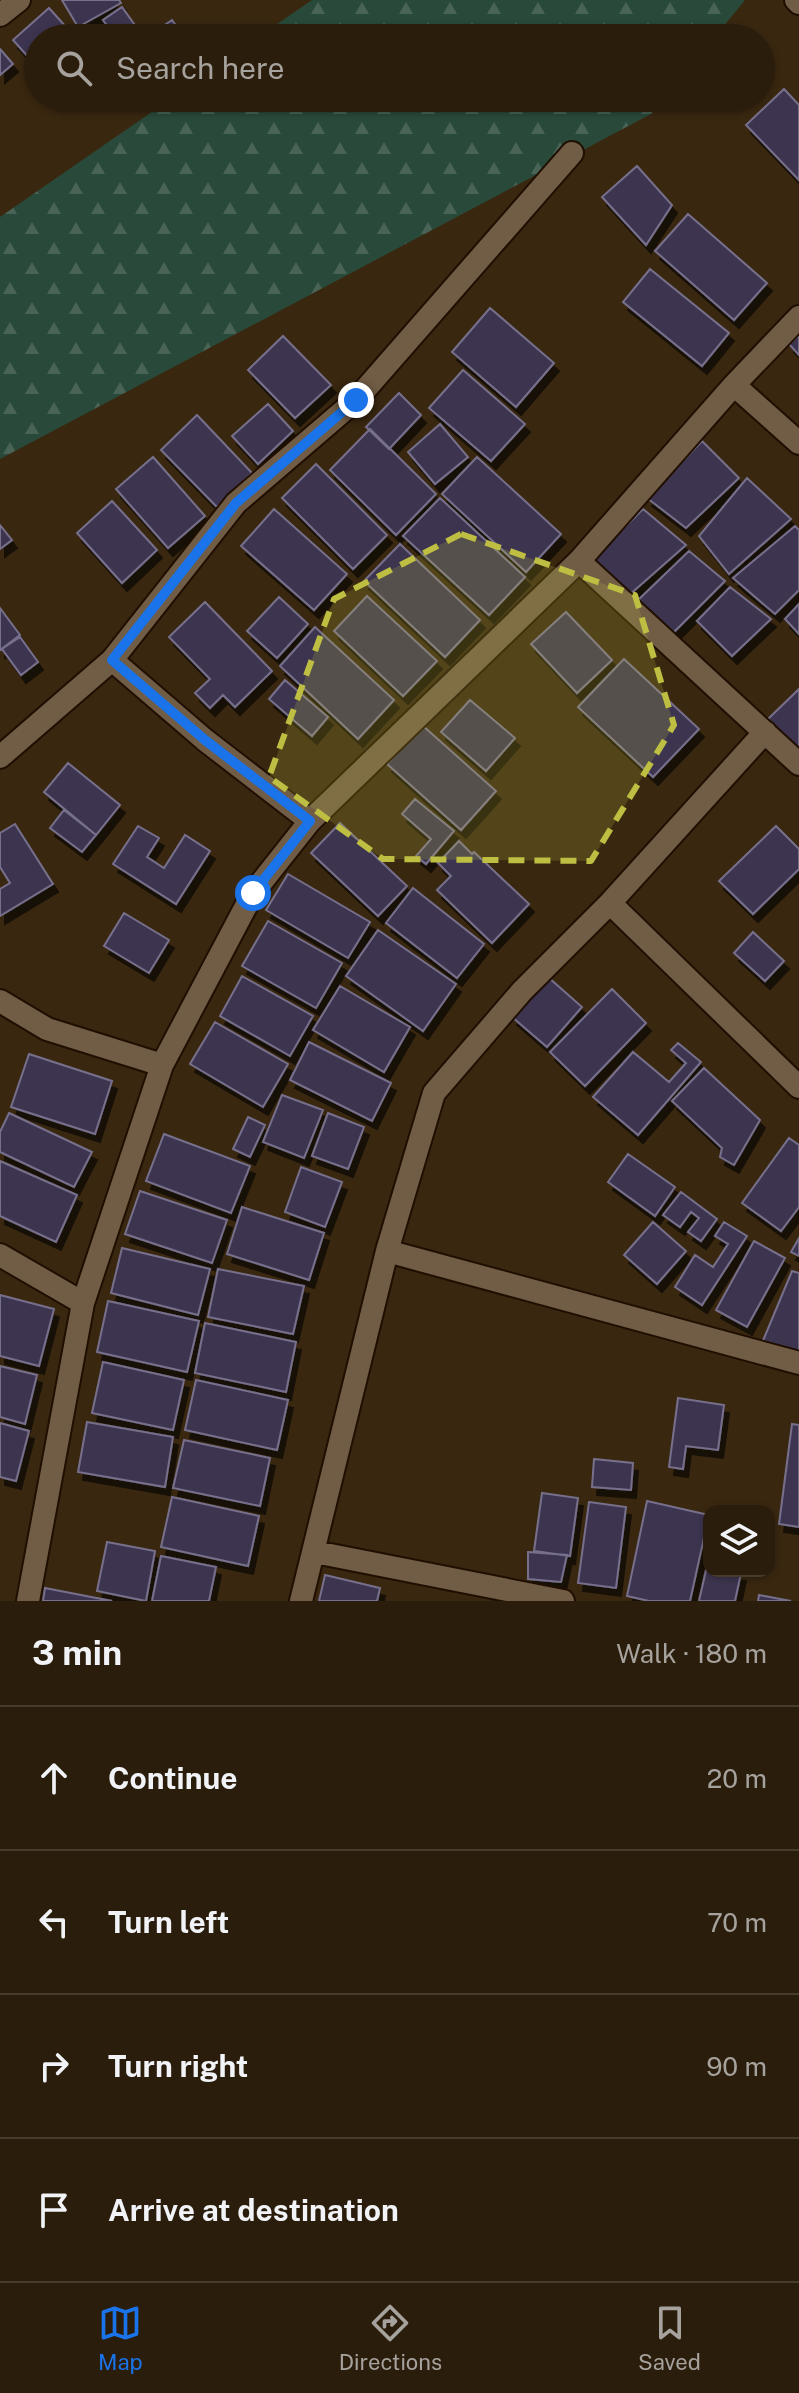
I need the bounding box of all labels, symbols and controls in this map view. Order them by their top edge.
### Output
search box [24,24,775,112]
icon: search [52,46,96,90]
text: Search here [116,50,284,86]
route end [338,382,374,418]
route start [235,875,271,911]
map controls [703,1505,775,1577]
button: layers [703,1505,775,1577]
text: 3 min [32,1633,122,1673]
text: Walk · 180 m [616,1638,767,1669]
icon: ahead [32,1756,76,1800]
text: Continue [108,1760,238,1796]
text: 20 m [707,1763,767,1794]
icon: left [32,1900,76,1944]
text: Turn left [108,1904,229,1940]
text: 70 m [707,1907,767,1938]
icon: right [32,2044,76,2088]
text: Turn right [108,2048,248,2084]
text: 90 m [706,2051,767,2082]
icon: arrive [32,2188,76,2232]
text: Arrive at destination [108,2192,399,2228]
tab: Map [98,2301,143,2375]
tab: Directions [339,2301,442,2375]
tab: Saved [638,2301,701,2375]

